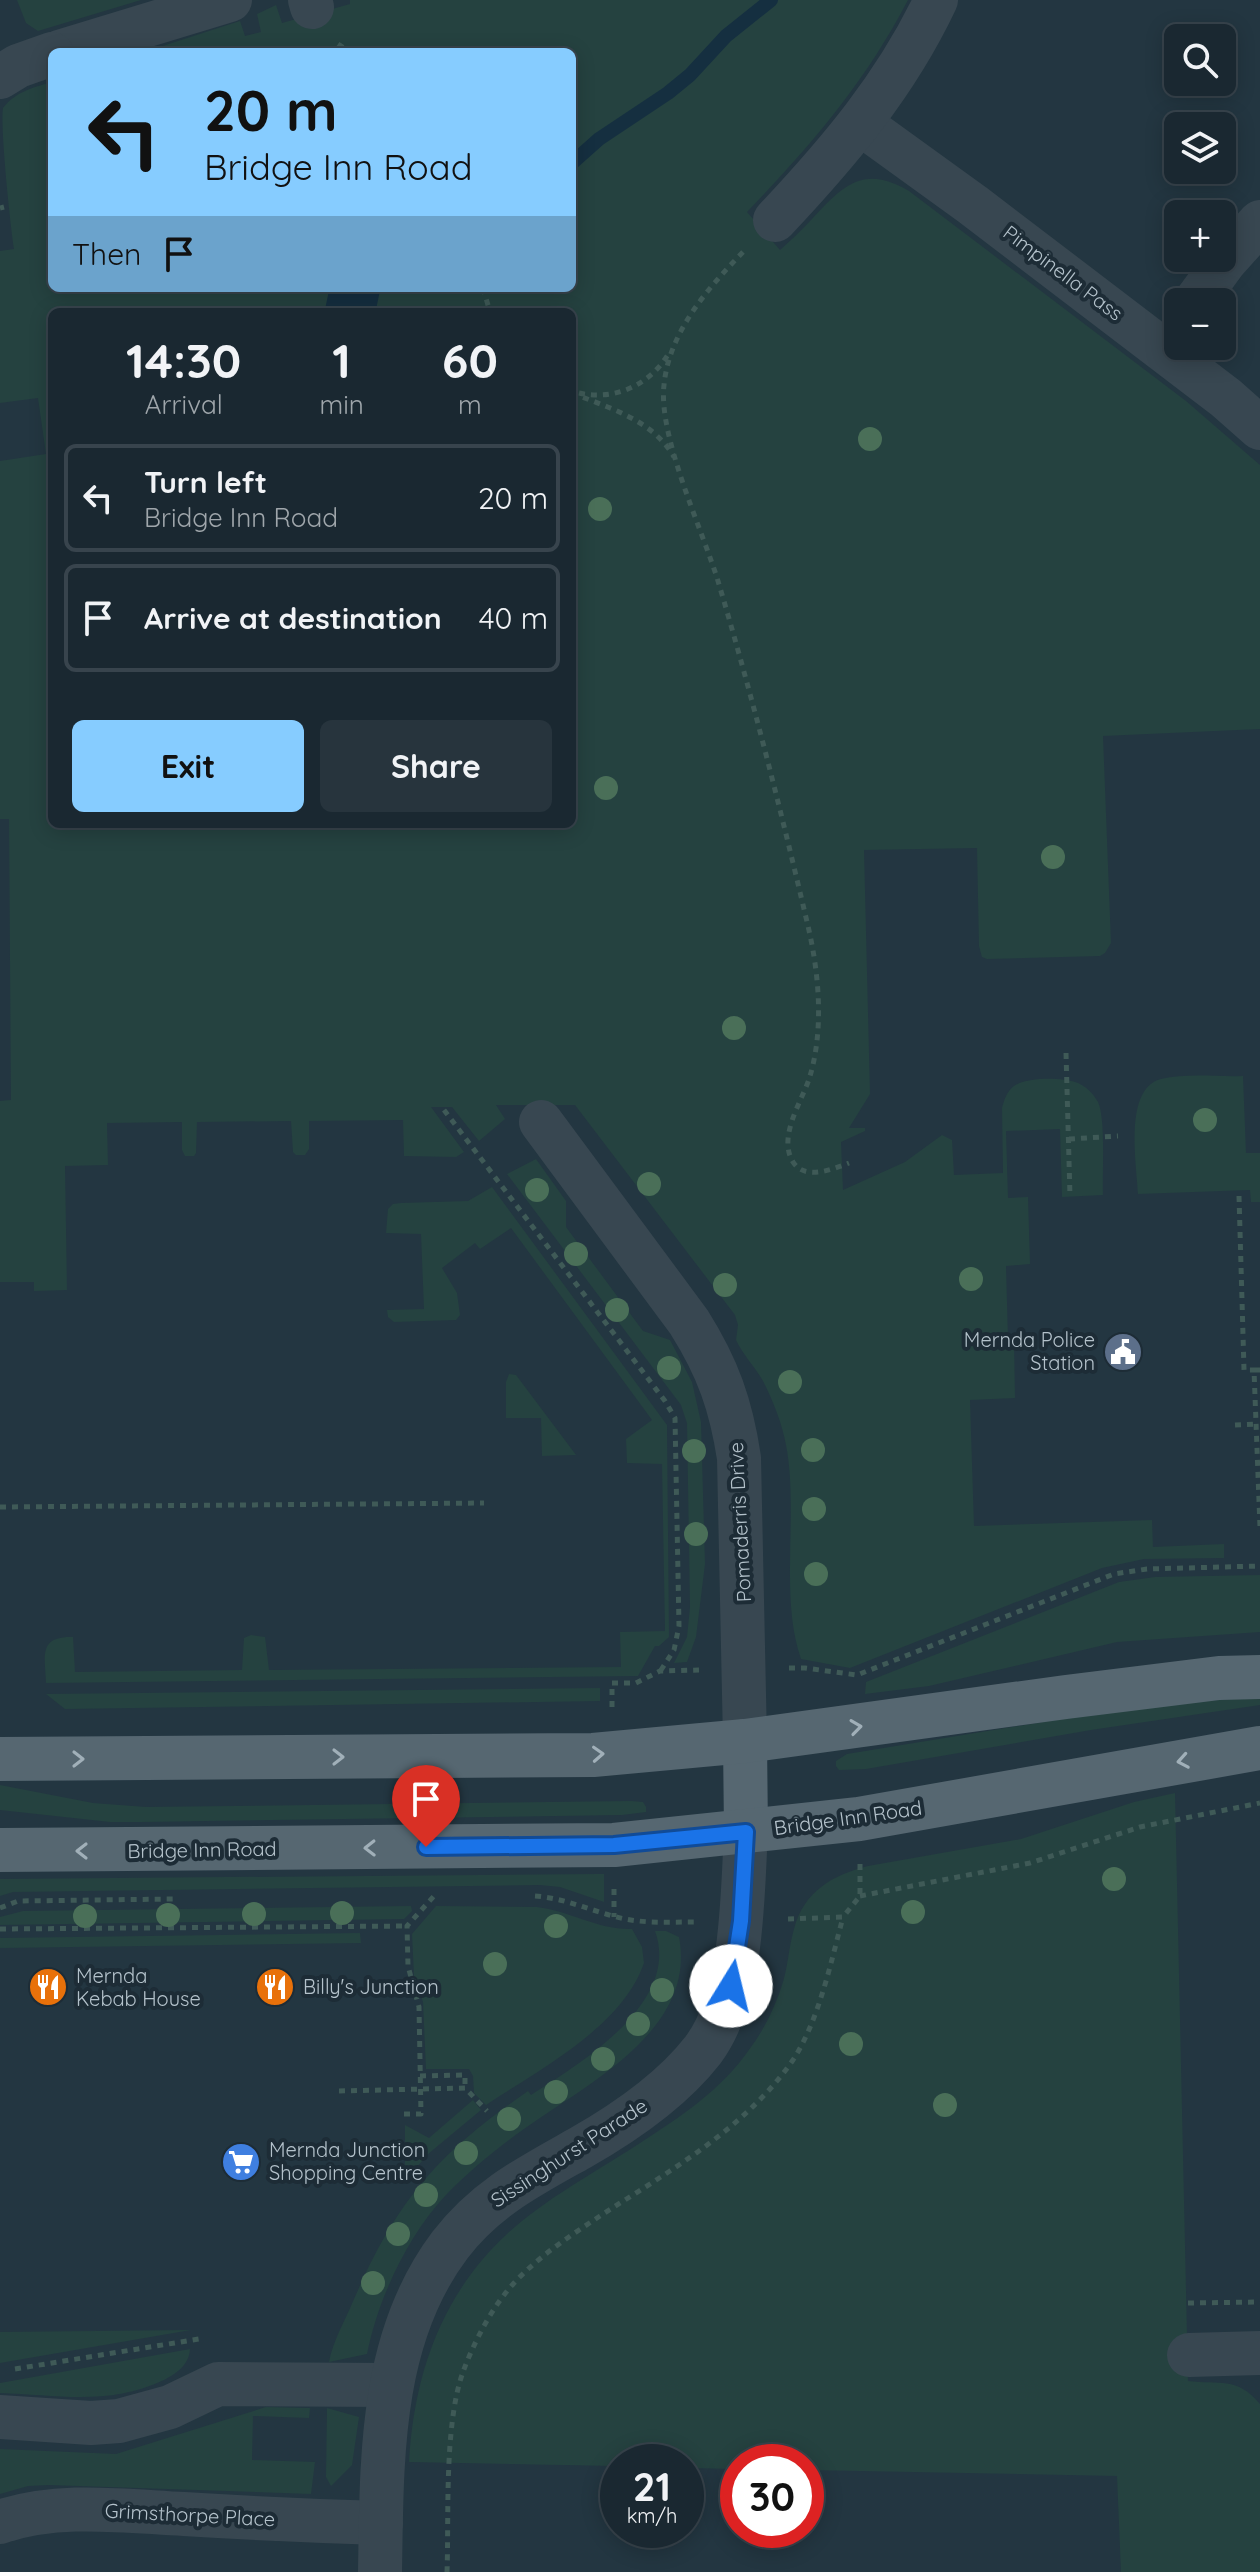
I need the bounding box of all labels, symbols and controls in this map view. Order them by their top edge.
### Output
map controls [1164,24,1236,360]
button: search [1164,24,1236,96]
text: 20 m [204,75,338,145]
icon: left [72,80,176,184]
button: layers [1164,112,1236,184]
text: Bridge Inn Road [204,144,473,189]
button: + [1164,200,1236,272]
street label: Pimpinella Pass [999,220,1128,326]
icon: arrive [157,232,201,276]
text: Then [72,235,141,273]
button: − [1164,288,1236,360]
text: 14:30 [126,330,241,390]
text: 1 [332,330,351,390]
text: 60 [442,330,498,390]
text: Arrival [145,388,223,421]
text: min [319,388,364,421]
text: m [458,388,482,421]
text: Turn left [144,463,267,501]
icon: left [76,476,120,520]
text: 20 m [478,479,548,517]
text: Bridge Inn Road [144,501,338,534]
icon: arrive [76,596,120,640]
text: Arrive at destination [144,599,442,637]
text: 40 m [479,599,548,637]
button: Exit [72,720,304,812]
button: Share [320,720,552,812]
place label: Mernda Police Station [964,1327,1095,1375]
public building icon: Mernda Police Station [1102,1331,1144,1373]
street label: Pomaderris Drive [723,1441,756,1603]
one-way arrow [850,1719,863,1736]
one-way arrow [592,1746,605,1763]
one-way arrow [332,1748,345,1766]
one-way arrow [72,1750,85,1768]
one-way arrow [1176,1751,1190,1768]
pin [392,1765,460,1847]
icon: arrive [404,1777,448,1821]
street label: Bridge Inn Road [772,1795,924,1840]
street label: Bridge Inn Road [127,1836,277,1863]
one-way arrow [363,1839,376,1857]
one-way arrow [75,1842,88,1860]
position arrow [689,1944,773,2028]
place label: Mernda Kebab House [76,1963,201,2011]
restaurant icon: Mernda Kebab House [27,1966,69,2008]
restaurant icon: Billy's Junction [254,1966,296,2008]
place label: Billy's Junction [303,1974,439,1999]
street label: Sissinghurst Parade [486,2093,652,2213]
place label: Mernda Junction Shopping Centre [269,2137,425,2185]
supermarket icon: Mernda Junction Shopping Centre [220,2141,262,2183]
speed limit sign: 30 [720,2444,824,2548]
text: 21 [633,2461,671,2511]
street label: Grimsthorpe Place [104,2498,276,2531]
text: km/h [627,2503,677,2528]

